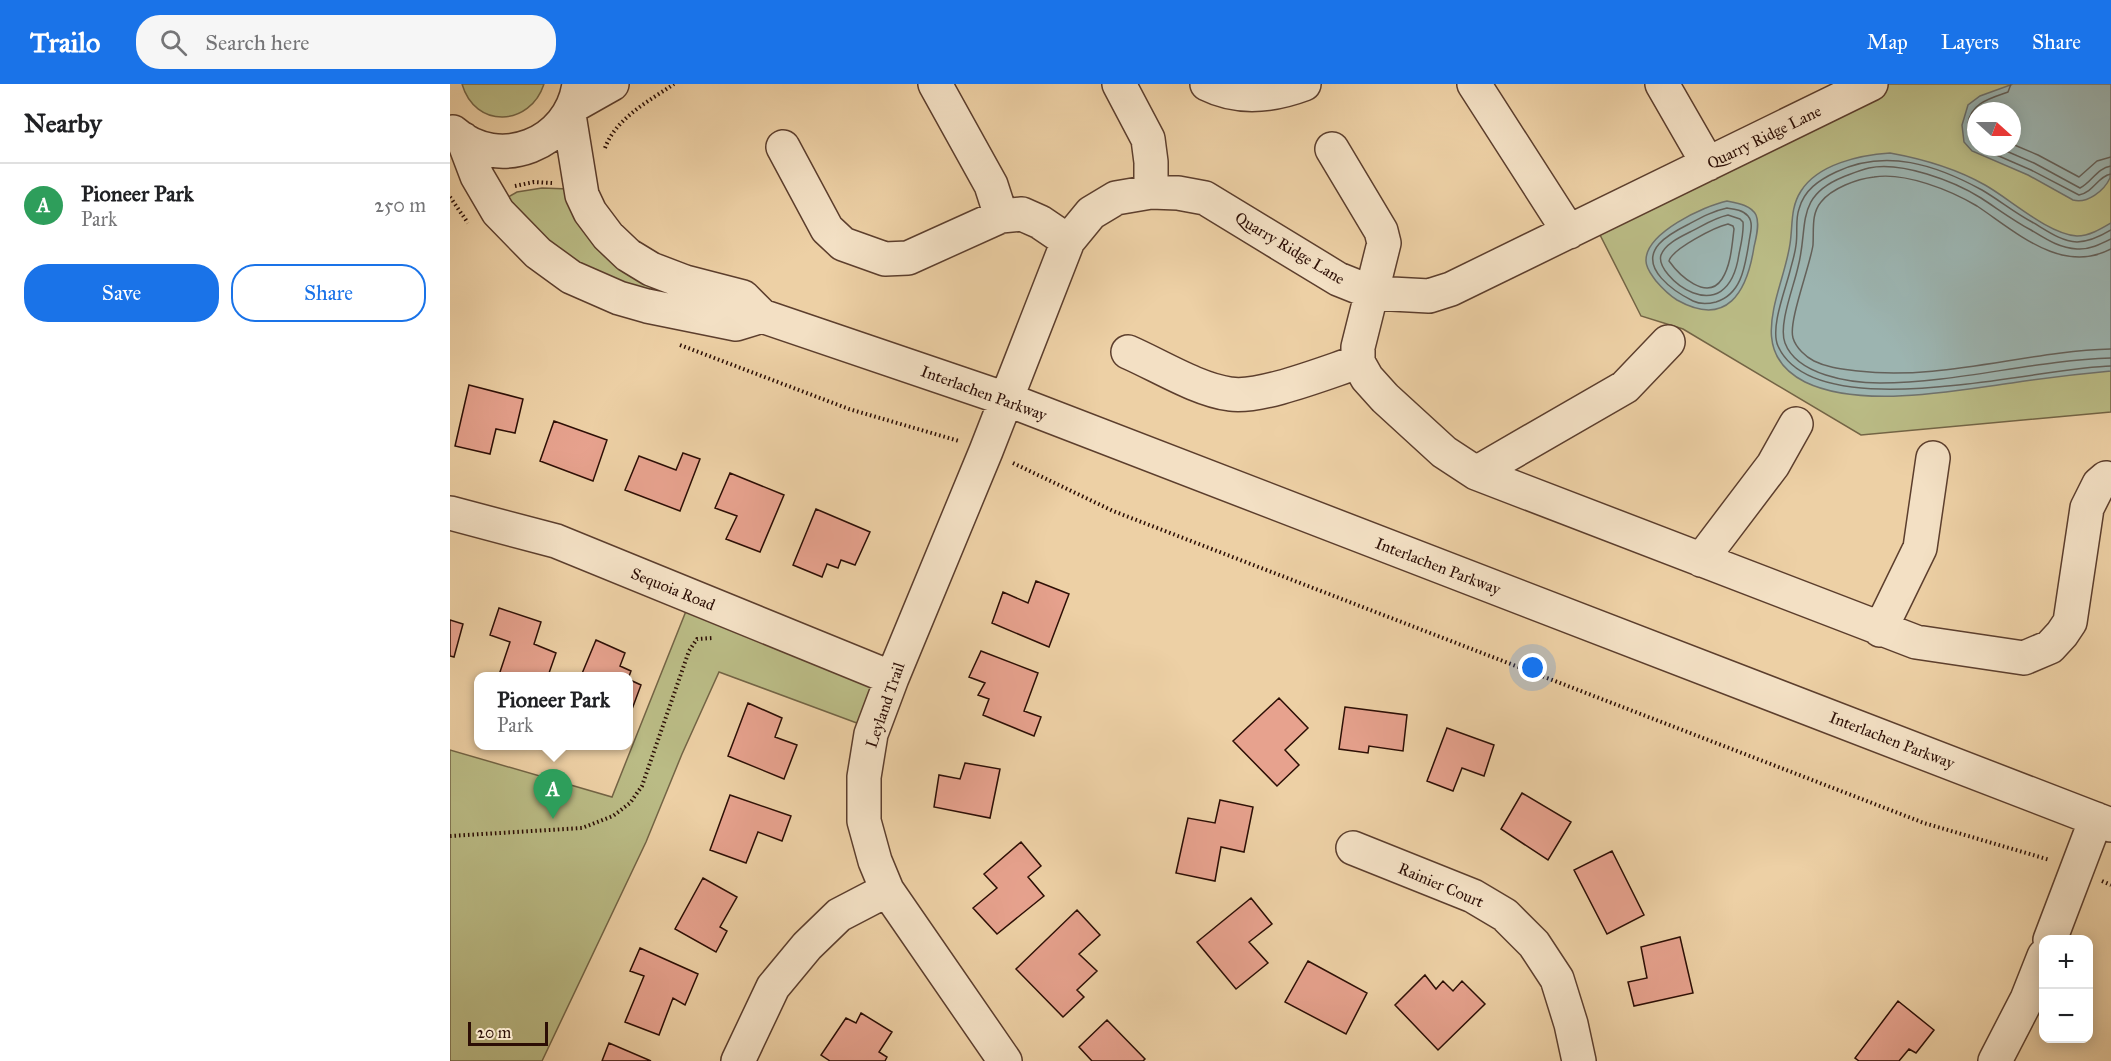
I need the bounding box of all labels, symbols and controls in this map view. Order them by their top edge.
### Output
search box [136,15,556,69]
text: Trailo [30,25,100,60]
icon: search [157,26,190,59]
text: Search here [205,29,309,56]
text: Map [1867,29,1908,55]
text: Layers [1941,29,1999,55]
text: Share [2032,29,2081,55]
street label: Quarry Ridge Lane [1704,101,1825,174]
north arrow [1967,102,2021,156]
text: Nearby [24,107,102,139]
text: Pioneer Park [81,180,194,207]
text: A [37,193,50,217]
text: 250 m [374,193,426,217]
text: Park [81,207,117,231]
street label: Quarry Ridge Lane [1231,208,1349,289]
button: Save [24,264,219,322]
button: Share [231,264,426,322]
street label: Interlachen Parkway [918,361,1050,425]
street label: Interlachen Parkway [1373,533,1504,599]
street label: Sequoia Road [628,564,718,615]
your location [1518,653,1547,682]
street label: Leyland Trail [862,659,909,750]
popup [474,672,633,750]
text: Pioneer Park [497,686,610,713]
street label: Interlachen Parkway [1827,707,1958,773]
text: Park [497,713,533,737]
pin: A [534,770,572,819]
street label: Rainier Court [1395,859,1487,912]
map controls [2039,935,2093,1043]
button: + [2039,935,2093,989]
button: − [2039,989,2093,1043]
scale bar [468,1019,548,1046]
text: 20 m [477,1023,511,1042]

